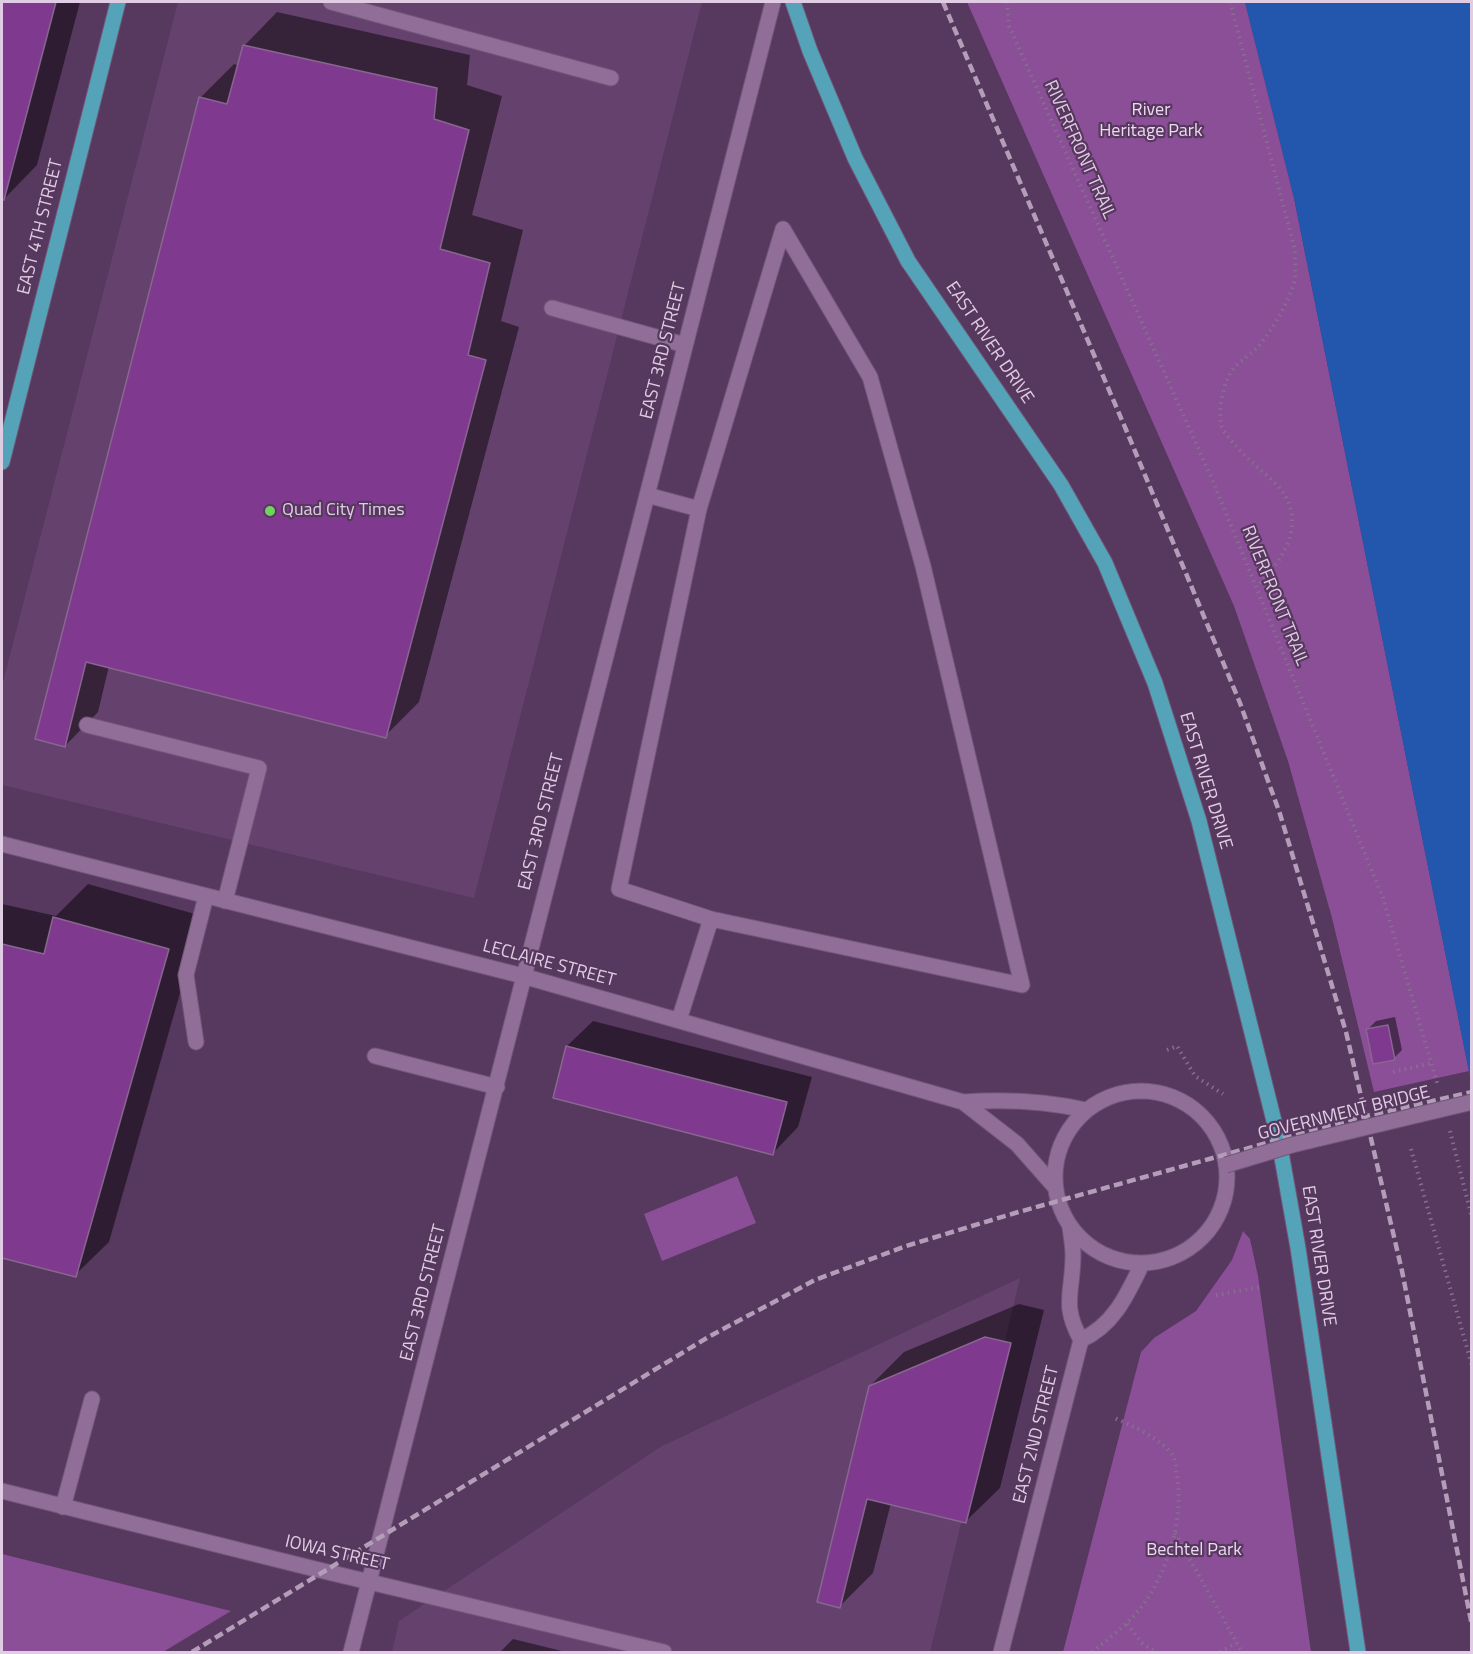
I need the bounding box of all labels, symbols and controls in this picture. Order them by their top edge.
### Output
street label: RIVERFRONT TRAIL [1039,77,1119,223]
park label: River Heritage Park [1099,100,1203,142]
street label: EAST 4TH STREET [14,157,68,297]
street label: EAST RIVER DRIVE [940,278,1038,408]
street label: EAST 3RD STREET [637,280,691,422]
place label: Quad City Times [282,500,405,522]
marker: Quad City Times [263,504,277,518]
street label: RIVERFRONT TRAIL [1236,523,1312,669]
street label: EAST RIVER DRIVE [1174,710,1236,852]
street label: EAST 3RD STREET [515,751,569,893]
street label: LECLAIRE STREET [480,936,618,992]
street label: GOVERNMENT BRIDGE [1256,1082,1432,1146]
street label: EAST RIVER DRIVE [1296,1184,1340,1328]
street label: EAST 3RD STREET [397,1222,451,1364]
street label: EAST 2ND STREET [1009,1364,1065,1506]
street label: IOWA STREET [283,1532,391,1576]
park label: Bechtel Park [1146,1540,1242,1562]

